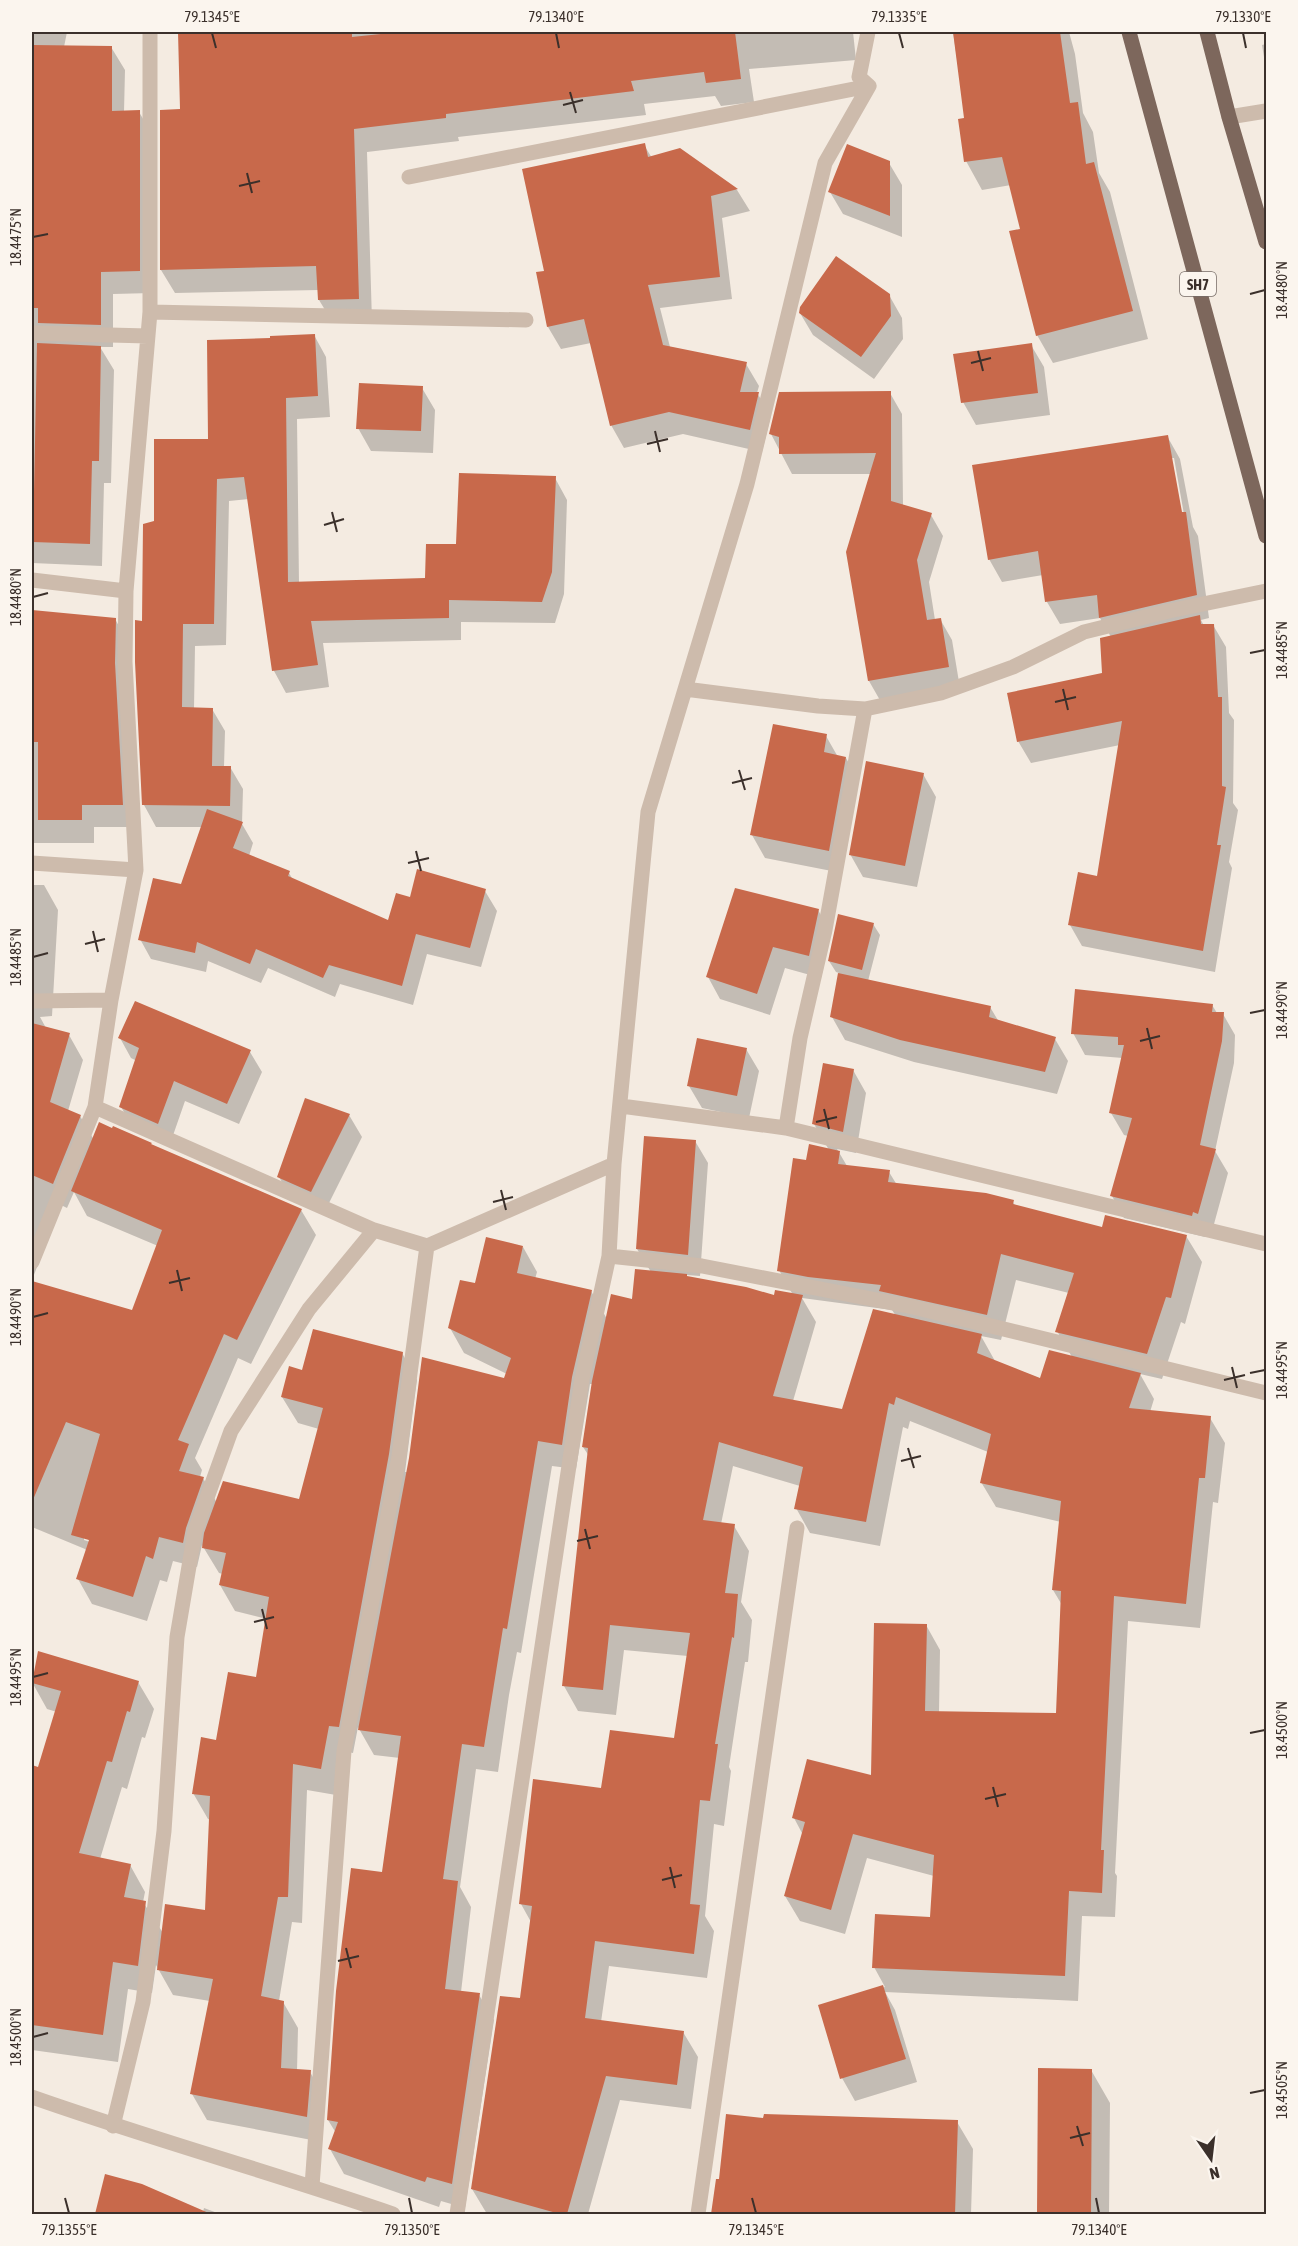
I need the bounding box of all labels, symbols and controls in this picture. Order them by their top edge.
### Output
text: 79.1345°E [184,8,240,25]
text: 79.1340°E [528,8,584,25]
text: 79.1335°E [871,8,927,25]
text: 79.1330°E [1215,8,1271,25]
text: 18.4475°N [7,208,24,266]
text: 18.4480°N [1273,261,1290,319]
road number: SH7 [1180,272,1216,296]
text: 18.4480°N [7,568,24,626]
text: 18.4485°N [1273,621,1290,679]
text: 18.4485°N [7,928,24,986]
text: 18.4490°N [1273,981,1290,1039]
text: 18.4490°N [7,1288,24,1346]
text: 18.4495°N [1273,1341,1290,1399]
text: 18.4495°N [7,1648,24,1706]
text: 18.4500°N [1273,1701,1290,1759]
text: 18.4500°N [7,2008,24,2066]
text: 18.4505°N [1273,2061,1290,2119]
north arrow [1181,2129,1241,2189]
text: N [1208,2164,1221,2183]
text: 79.1355°E [41,2221,97,2238]
text: 79.1350°E [384,2221,440,2238]
text: 79.1345°E [728,2221,784,2238]
text: 79.1340°E [1071,2221,1127,2238]

